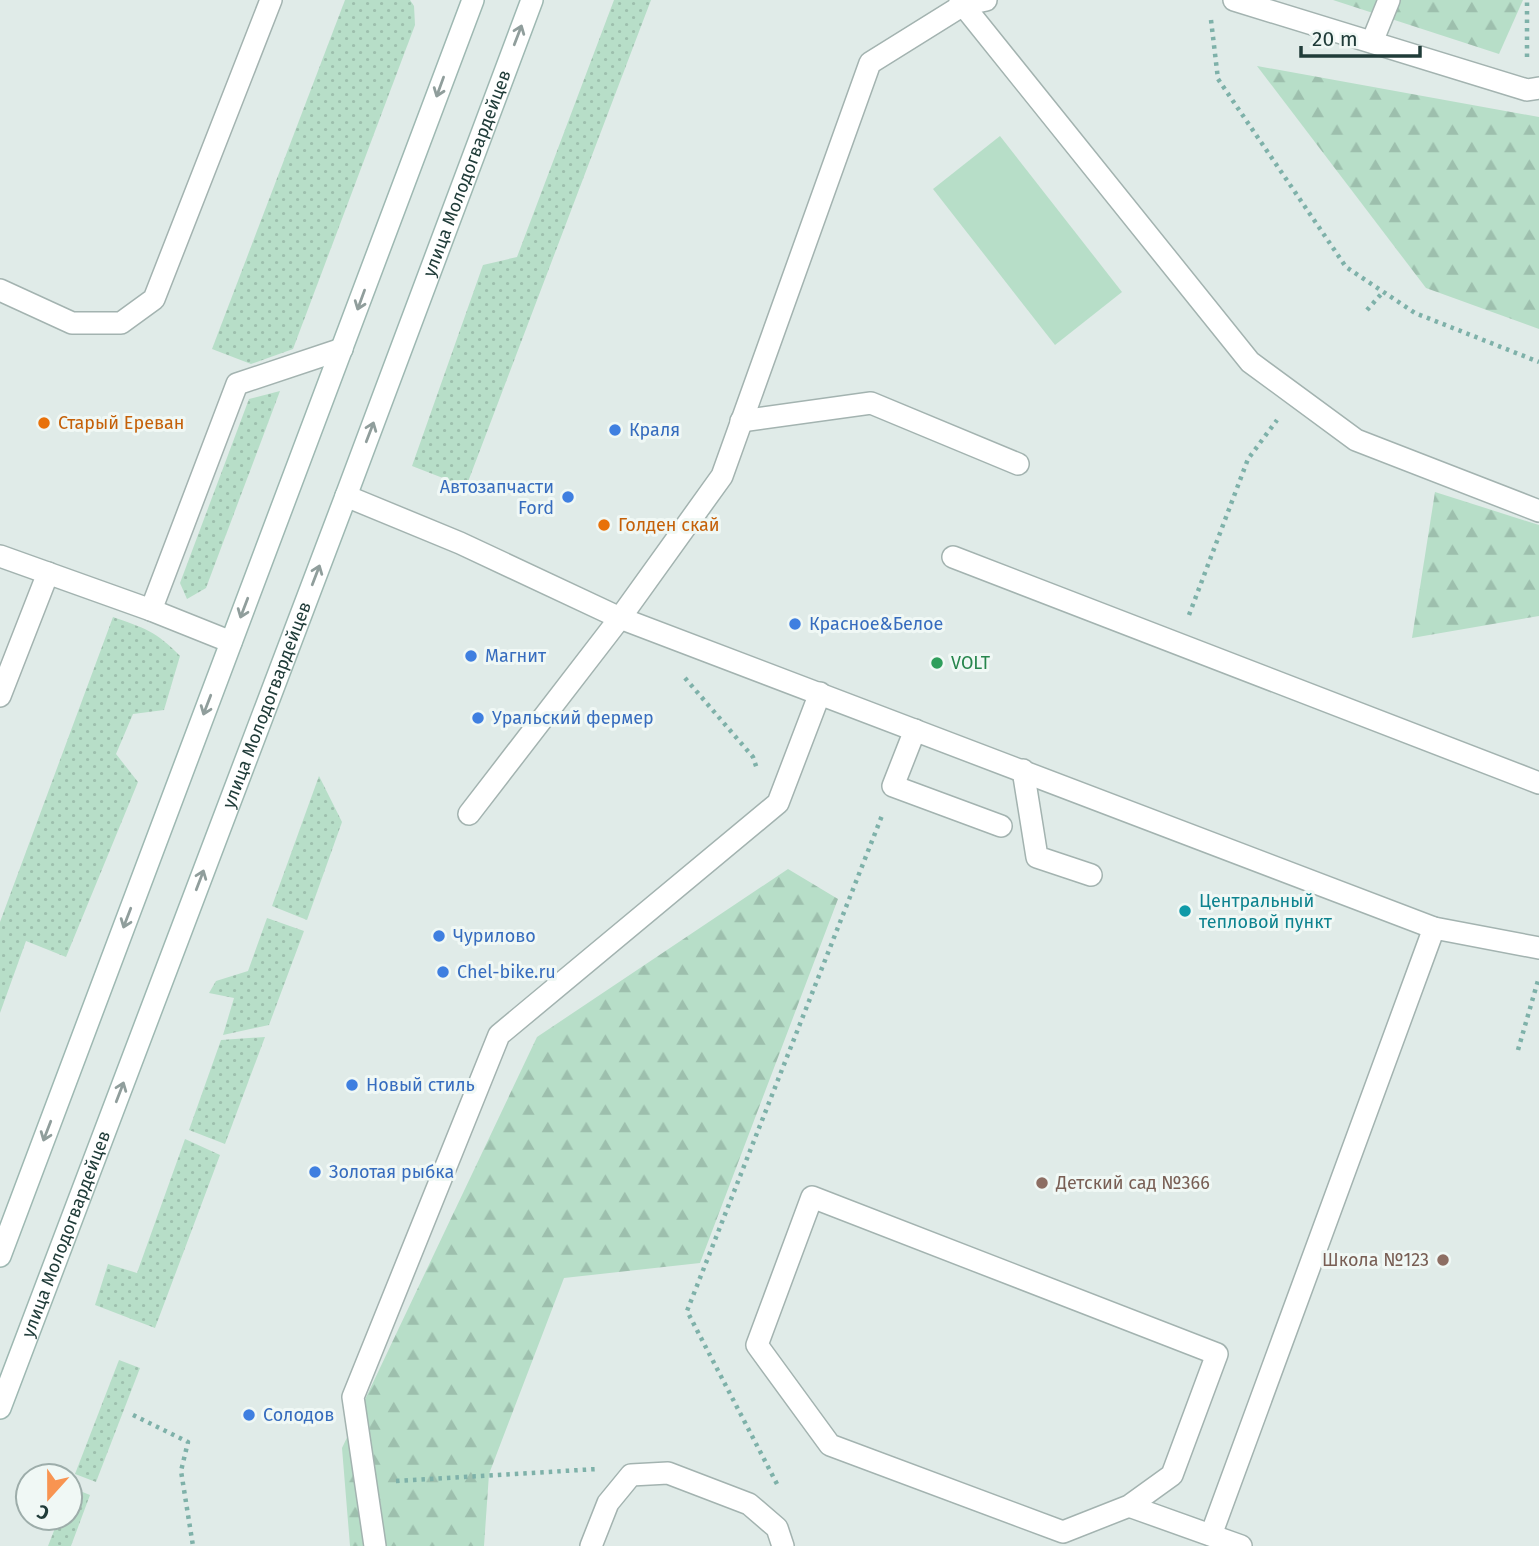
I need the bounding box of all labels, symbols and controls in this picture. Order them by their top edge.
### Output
scale bar [1301,14,1420,58]
one-way arrow [513,25,526,47]
text: 20 m [1312,26,1358,52]
street label: улица Молодогвардейцев [418,67,516,280]
one-way arrow [433,75,446,97]
one-way arrow [353,289,366,310]
place label: Старый Ереван [58,412,184,434]
marker: Старый Ереван [36,415,52,431]
place label: Краля [629,419,680,441]
one-way arrow [365,421,377,443]
marker: Краля [607,422,623,438]
place label: Автозапчасти Ford [440,476,554,519]
marker: Автозапчасти Ford [560,489,576,505]
place label: Голден скай [618,514,720,536]
marker: Голден скай [596,517,612,533]
one-way arrow [311,565,323,587]
one-way arrow [236,597,249,619]
street label: улица Молодогвардейцев [218,598,316,811]
place label: Красное&Белое [809,613,943,635]
marker: Красное&Белое [787,616,803,632]
place label: Магнит [485,645,547,667]
marker: Магнит [463,648,479,664]
place label: VOLT [951,652,991,674]
marker: VOLT [929,655,945,671]
one-way arrow [200,694,212,716]
place label: Уральский фермер [492,707,654,729]
marker: Уральский фермер [470,710,486,726]
one-way arrow [195,869,208,891]
place label: Центральный тепловой пункт [1199,890,1333,933]
marker: Центральный тепловой пункт [1177,903,1193,919]
one-way arrow [120,907,132,929]
place label: Чурилово [453,925,536,947]
marker: Чурилово [431,928,447,944]
place label: Chel-bike.ru [457,961,556,983]
marker: Chel-bike.ru [435,964,451,980]
place label: Новый стиль [366,1074,475,1096]
marker: Новый стиль [344,1077,360,1093]
one-way arrow [114,1082,127,1104]
one-way arrow [40,1120,52,1142]
street label: улица Молодогвардейцев [17,1128,115,1341]
place label: Золотая рыбка [329,1161,454,1183]
marker: Золотая рыбка [307,1164,323,1180]
place label: Детский сад №366 [1055,1172,1210,1194]
marker: Детский сад №366 [1034,1175,1050,1191]
place label: Школа №123 [1322,1249,1429,1271]
marker: Школа №123 [1435,1252,1451,1268]
place label: Солодов [263,1404,334,1426]
marker: Солодов [241,1407,257,1423]
north arrow [14,1462,84,1532]
text: С [34,1500,52,1525]

